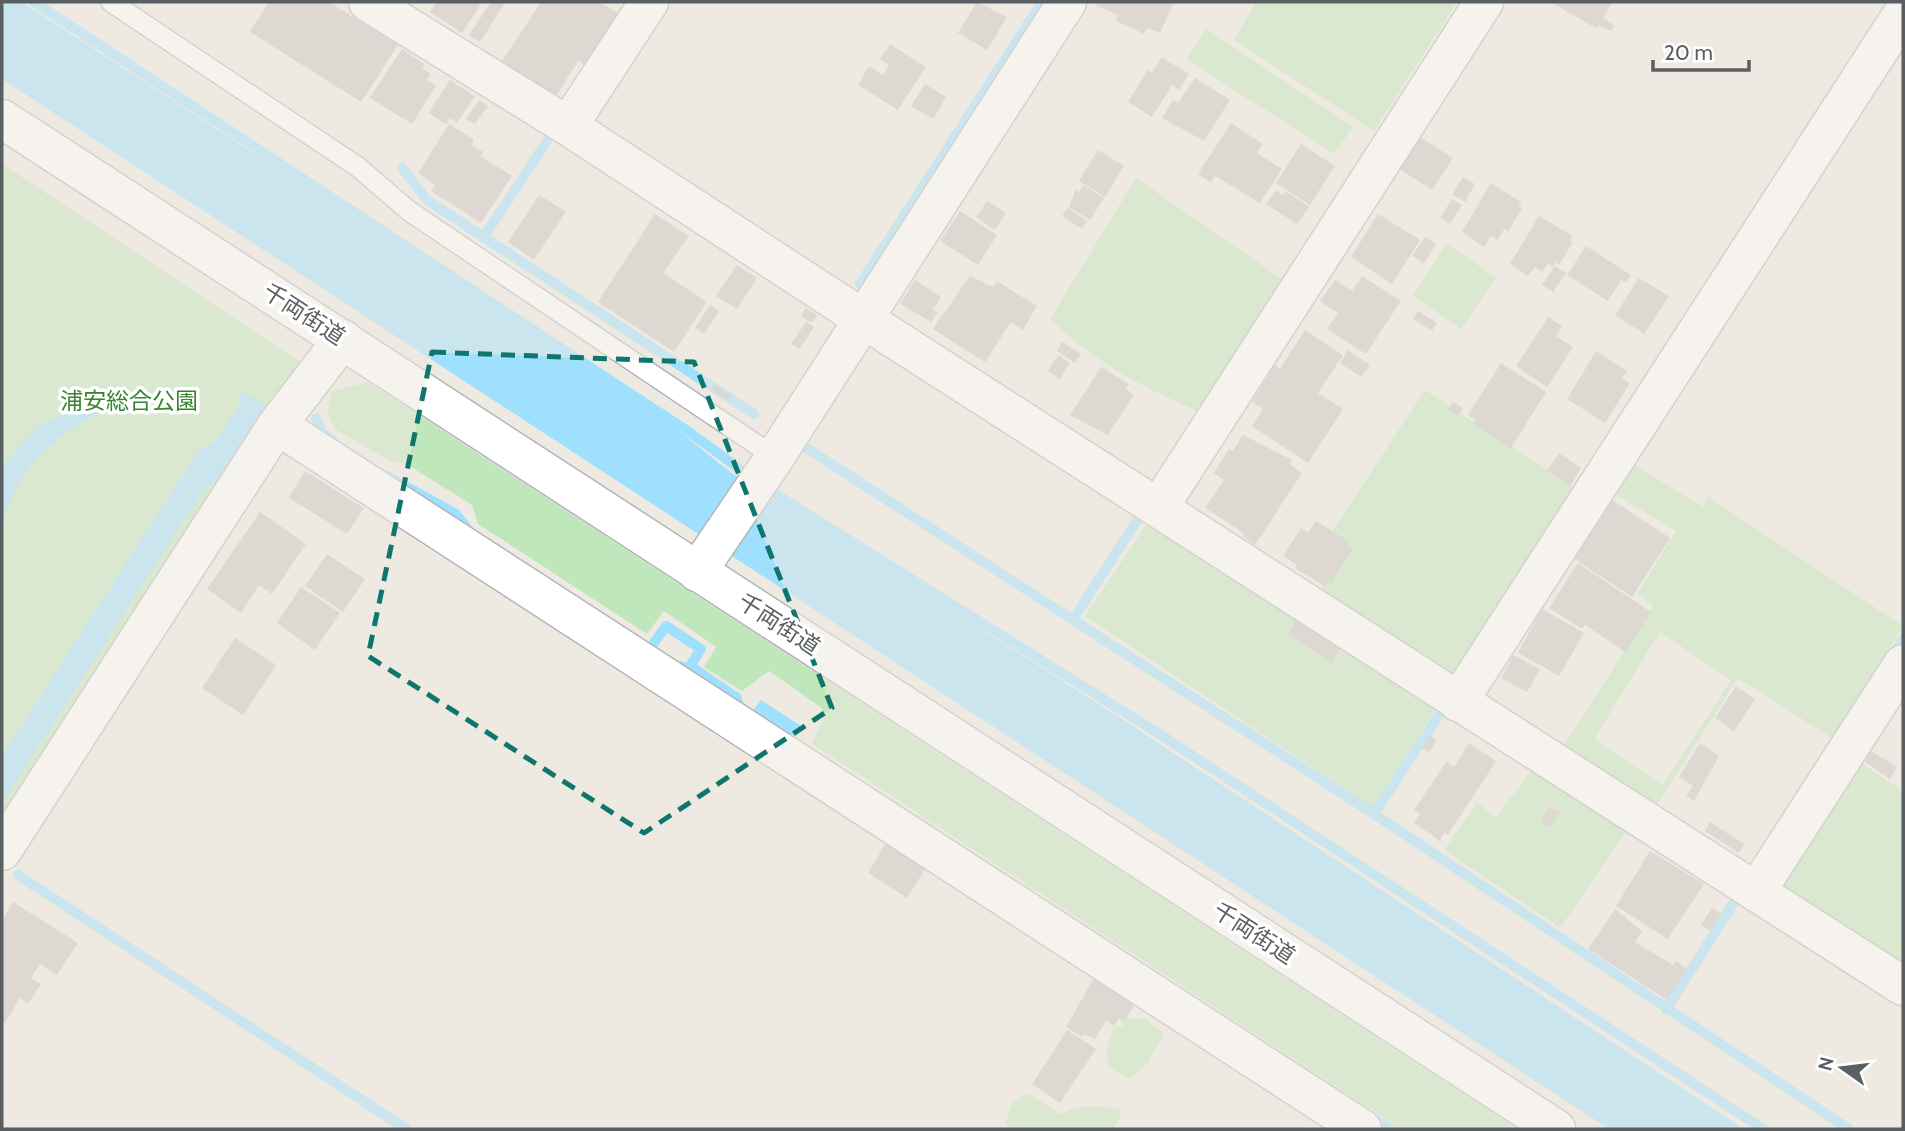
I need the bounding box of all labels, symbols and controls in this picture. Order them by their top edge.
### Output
scale bar [1653,28,1749,72]
text: 20 m [1664,40,1713,65]
street label: 千両街道 [258,277,350,351]
park label: 浦安総合公園 [60,387,198,415]
street label: 千両街道 [733,587,825,661]
street label: 千両街道 [1208,896,1300,970]
north arrow [1807,1033,1877,1103]
text: N [1813,1055,1839,1073]

